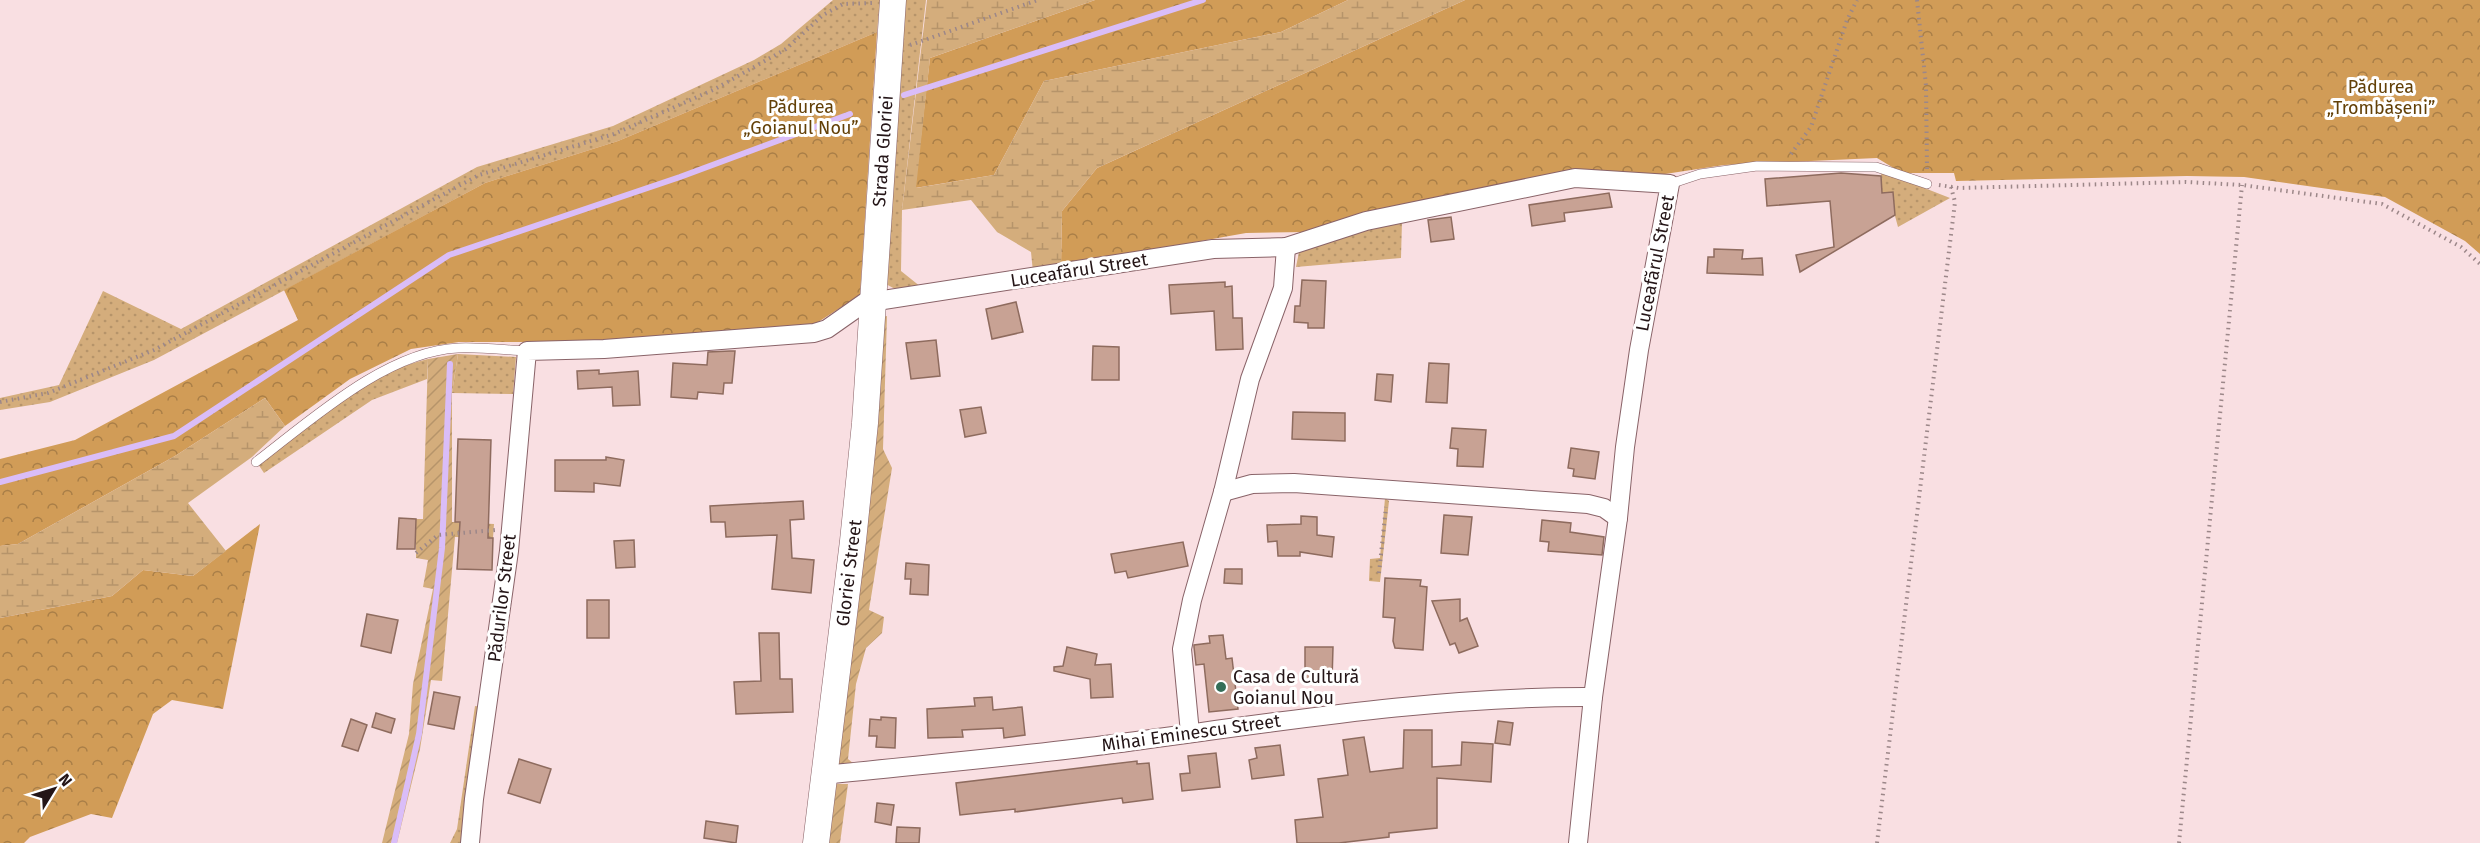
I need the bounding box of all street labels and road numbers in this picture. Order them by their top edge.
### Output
street label: Strada Gloriei [868,95,898,207]
street label: Luceafărul Street [1631,192,1679,333]
street label: Luceafărul Street [1009,248,1150,292]
street label: Gloriei Street [832,518,867,628]
street label: Pădurilor Street [483,532,521,663]
street label: Mihai Eminescu Street [1100,709,1282,756]

